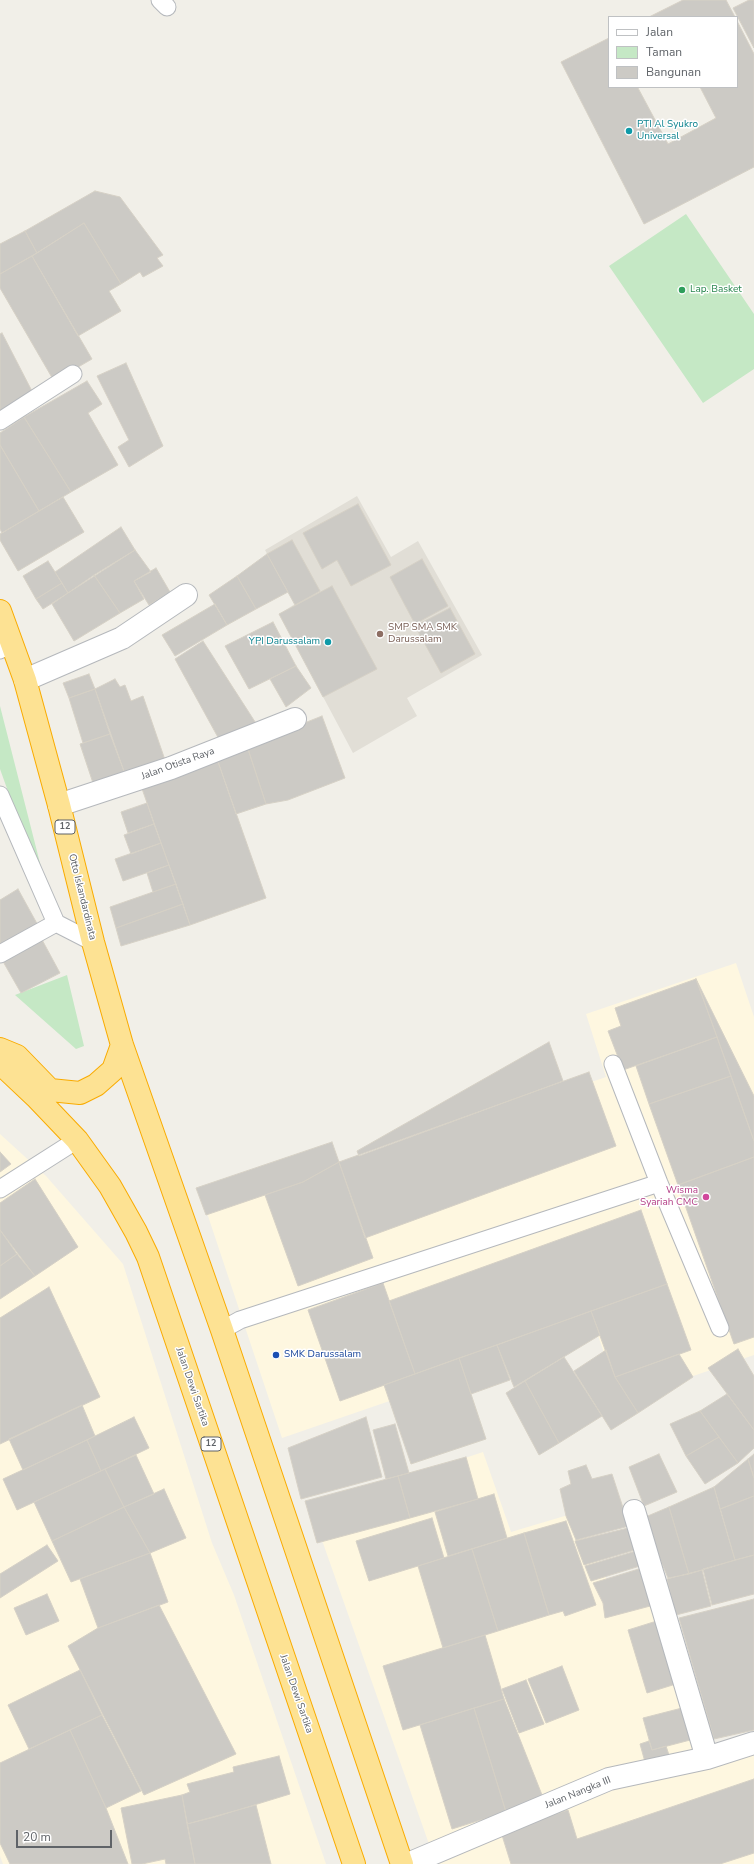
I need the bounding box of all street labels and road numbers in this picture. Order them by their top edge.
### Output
street label: Jalan Otista Raya [140,745,216,783]
road number: 12 [55,820,75,834]
street label: Otto Iskandardinata [65,853,99,941]
street label: Jalan Dewi Sartika [173,1346,211,1428]
road number: 12 [201,1437,221,1451]
street label: Jalan Dewi Sartika [277,1653,315,1735]
street label: Jalan Nangka III [543,1774,613,1812]

